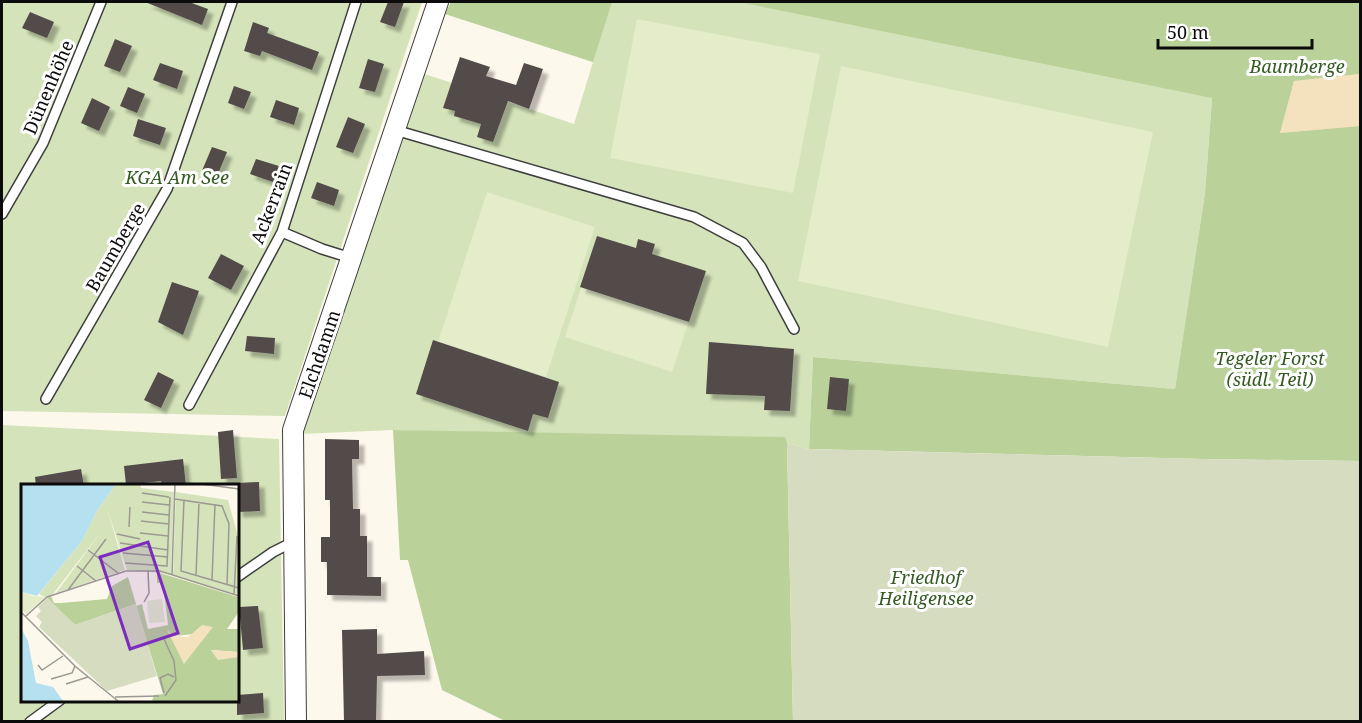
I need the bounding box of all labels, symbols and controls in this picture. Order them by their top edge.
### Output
scale bar [1158,12,1312,50]
text: 50 m [1167,20,1209,44]
street label: Dünenhöhe [17,36,79,138]
park label: Baumberge [1248,54,1345,78]
street label: Ackerrain [245,159,298,247]
park label: KGA Am See [124,165,229,189]
street label: Baumberge [80,198,150,296]
street label: Elchdamm [293,306,345,402]
park label: Tegeler Forst (südl. Teil) [1215,346,1325,391]
inset map [21,484,238,702]
park label: Friedhof Heiligensee [877,565,974,610]

